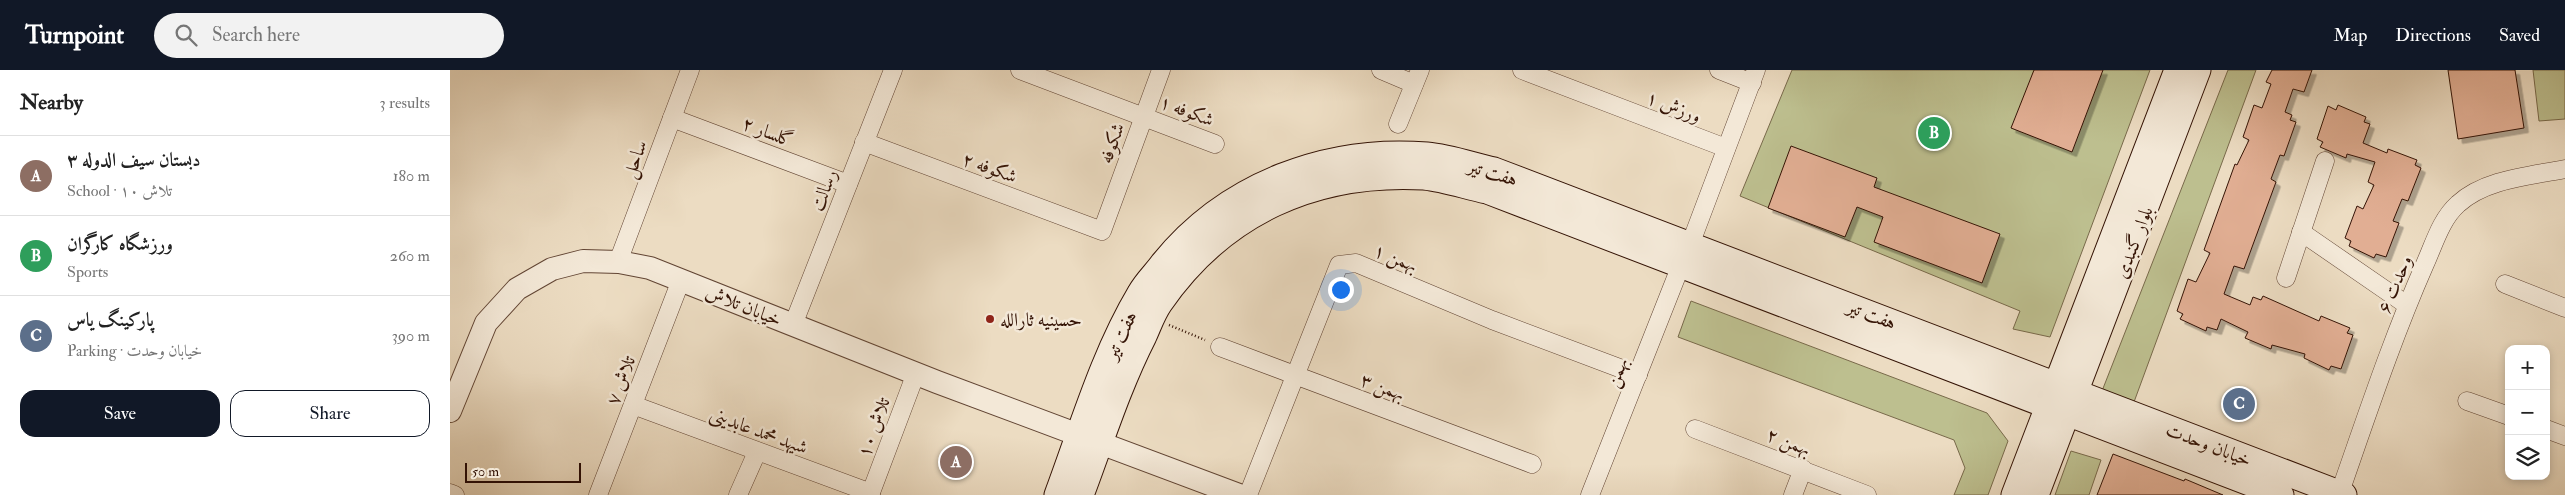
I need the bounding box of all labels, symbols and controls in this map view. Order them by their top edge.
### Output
search box [154,13,504,58]
text: Turnpoint [25,20,124,51]
icon: search [172,21,200,49]
text: Search here [212,23,300,47]
text: Map [2334,24,2367,47]
text: Directions [2395,24,2471,47]
text: Saved [2499,24,2540,47]
street label: ورزش ۱ [1643,86,1704,128]
text: Nearby [20,89,83,116]
street label: شکوفه ۱ [1156,90,1217,132]
text: 3 results [379,93,430,113]
street label: گلسار ۲ [739,111,797,153]
pin: B [1918,114,1950,152]
street label: شکوفه [1094,120,1130,167]
street label: ساحل [617,137,654,182]
street label: شکوفه ۲ [959,147,1020,189]
text: دبستان سیف الدوله ۳ [67,148,201,172]
street label: هفت تیر [1463,153,1520,192]
text: A [31,166,41,186]
text: 180 m [393,166,430,186]
street label: رسالت [805,166,843,215]
text: School · تلاش ۱۰ [67,181,172,201]
street label: بلوار گنبدی [2109,203,2159,282]
text: ورزشگاه کارگران [67,232,173,256]
street label: بهمن ۱ [1370,238,1421,279]
text: B [31,246,41,266]
text: 260 m [390,246,430,266]
street label: وحدت ۶ [2372,252,2418,317]
text: Sports [67,262,108,282]
your location [1328,277,1354,303]
street label: خیابان تلاش [702,280,785,332]
street label: هفت تیر [1842,294,1900,335]
street label: هفت تیر [1098,307,1142,365]
text: پارکینگ یاس [67,308,154,332]
place label: حسینیه ثارالله [1000,308,1082,332]
marker: حسینیه ثارالله [984,313,996,325]
text: C [30,326,42,346]
text: 390 m [392,326,430,346]
text: Parking · خیابان وحدت [67,341,202,361]
map controls [2505,345,2550,480]
button: + [2505,345,2550,390]
street label: تلاش ۷ [601,352,641,408]
street label: بهمن [1600,354,1635,391]
street label: بهمن ۳ [1357,368,1408,407]
pin: C [2223,385,2255,423]
button: Save [20,390,220,437]
button: Share [230,390,430,437]
button: − [2505,390,2550,435]
street label: تلاش ۱۰ [852,394,896,460]
street label: شیهد محمد عابدینی [706,402,811,460]
street label: خیابان وحدت [2162,418,2255,472]
street label: بهمن ۲ [1763,423,1814,462]
button: layers [2505,435,2550,480]
pin: A [940,443,972,481]
scale bar [465,460,581,483]
text: 50 m [472,463,499,480]

